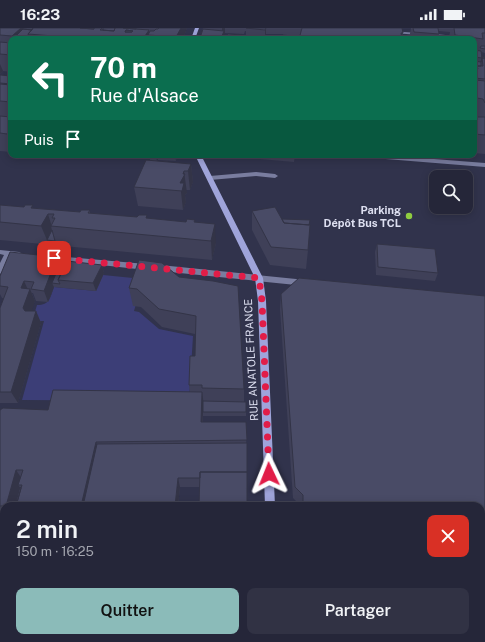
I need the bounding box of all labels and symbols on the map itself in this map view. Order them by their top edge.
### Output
place label: Parking Dépôt Bus TCL [324,204,401,229]
marker: Parking Dépôt Bus TCL [404,211,414,221]
pin [37,241,71,275]
street label: RUE ANATOLE FRANCE [242,298,260,421]
position arrow [248,453,290,495]

